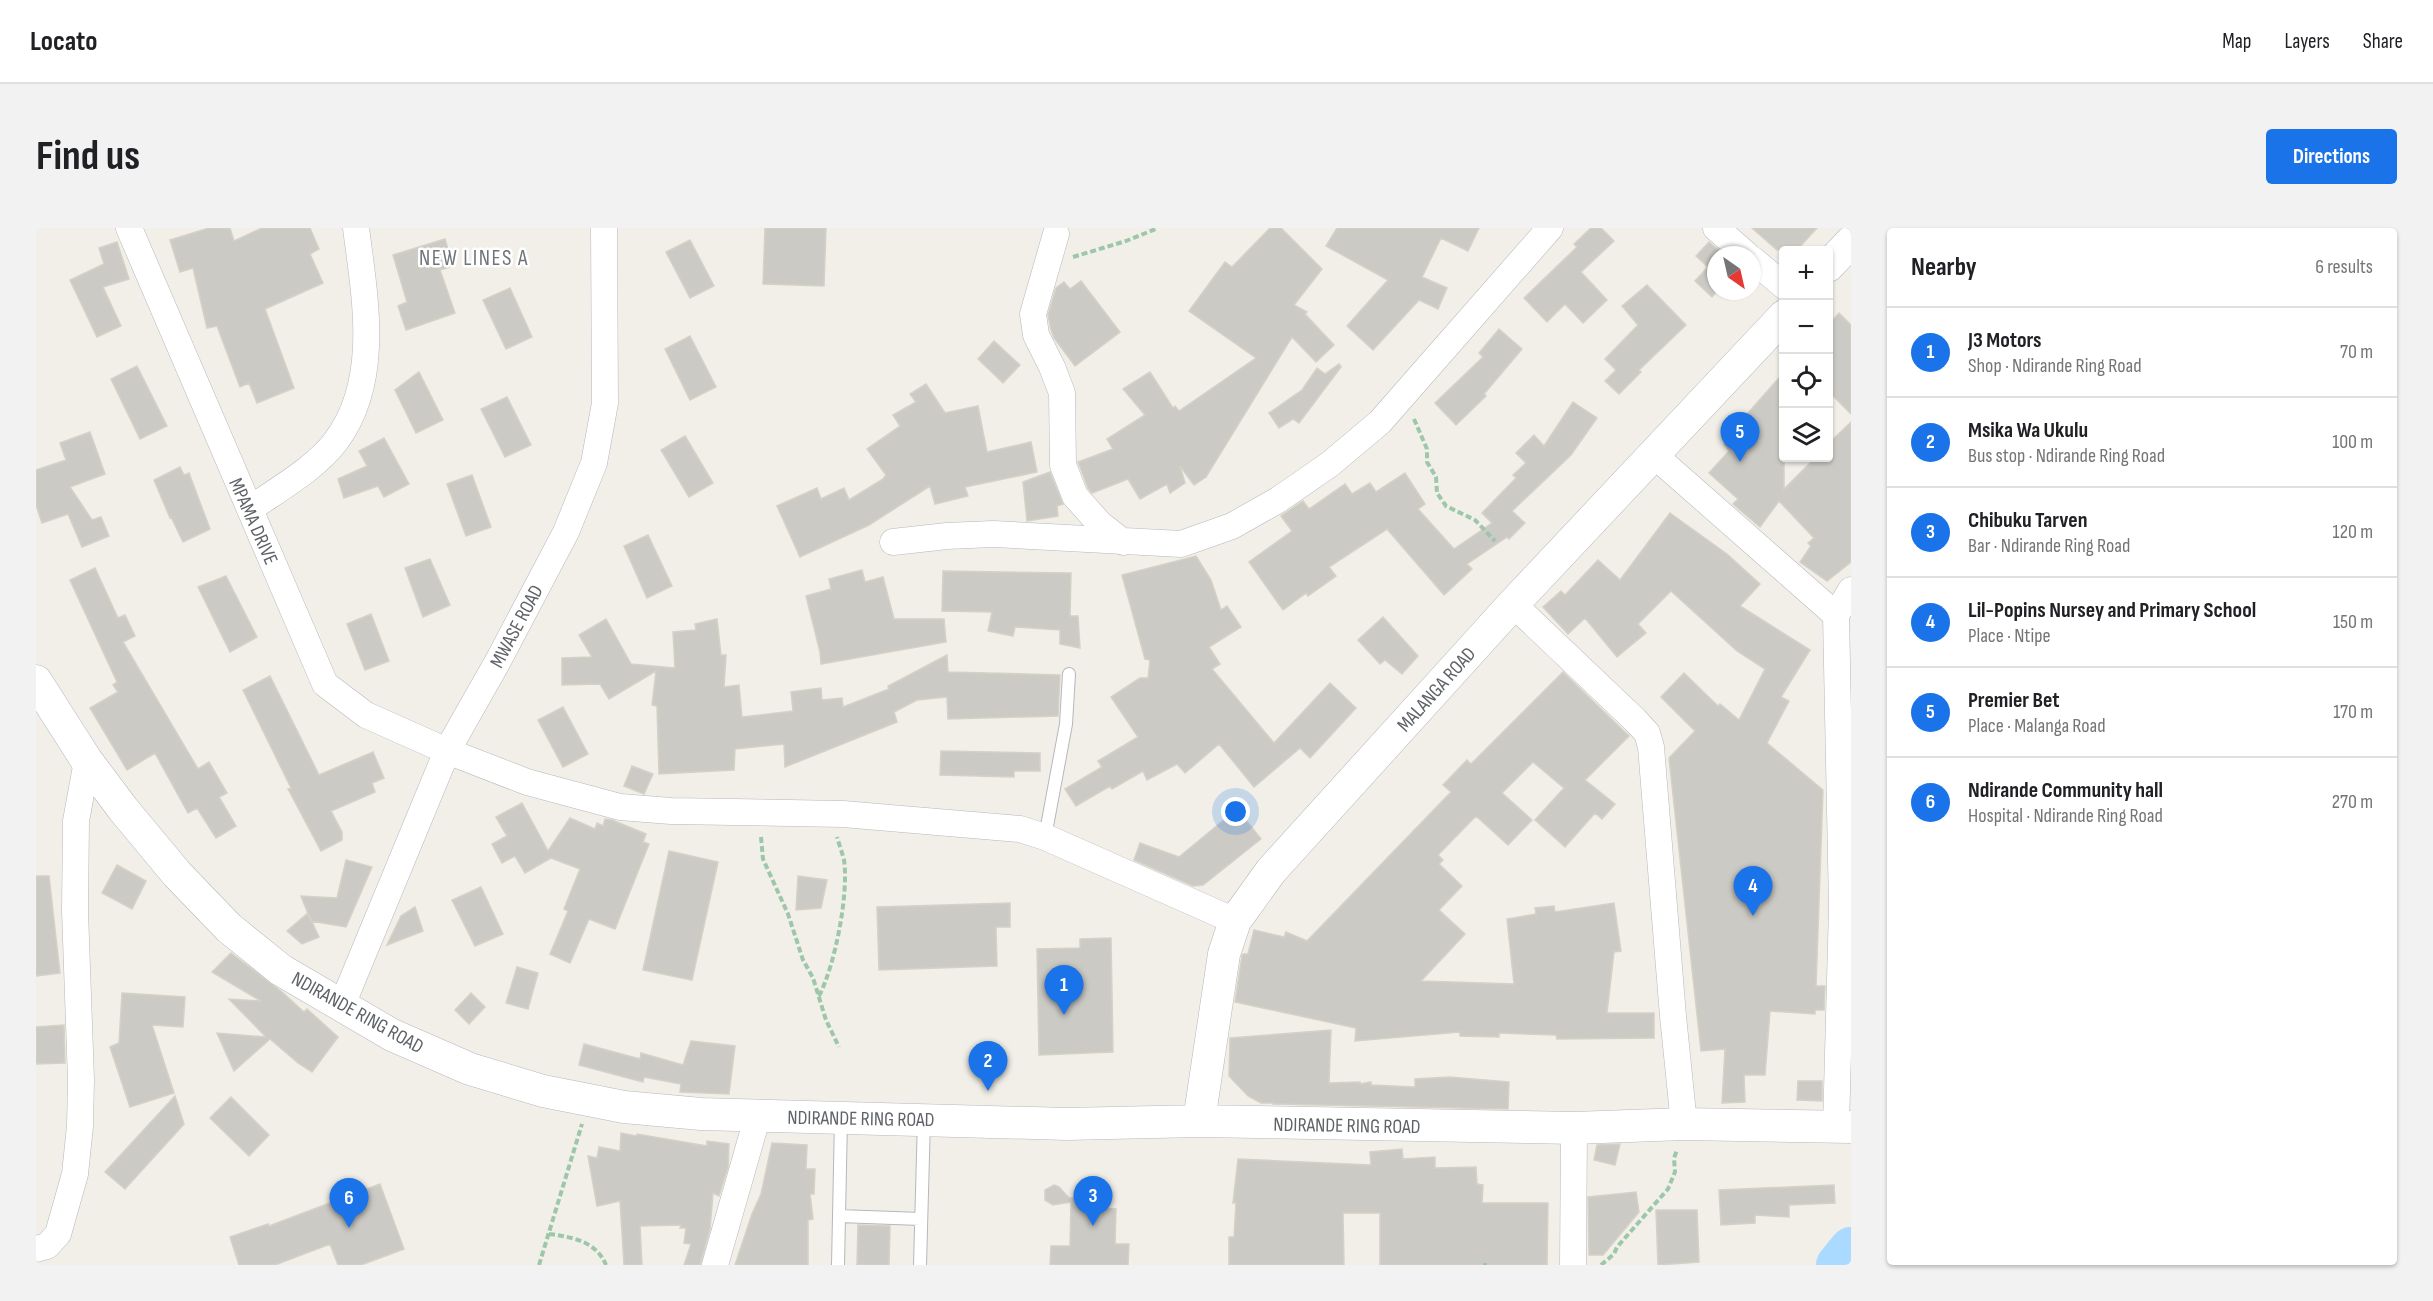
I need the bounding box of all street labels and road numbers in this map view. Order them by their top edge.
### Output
street label: MPAMA DRIVE [223,474,283,568]
street label: MWASE ROAD [485,581,549,672]
street label: MALANGA ROAD [1392,642,1481,737]
street label: NDIRANDE RING ROAD [287,967,428,1059]
street label: NDIRANDE RING ROAD [787,1106,935,1132]
street label: NDIRANDE RING ROAD [1273,1113,1421,1139]

